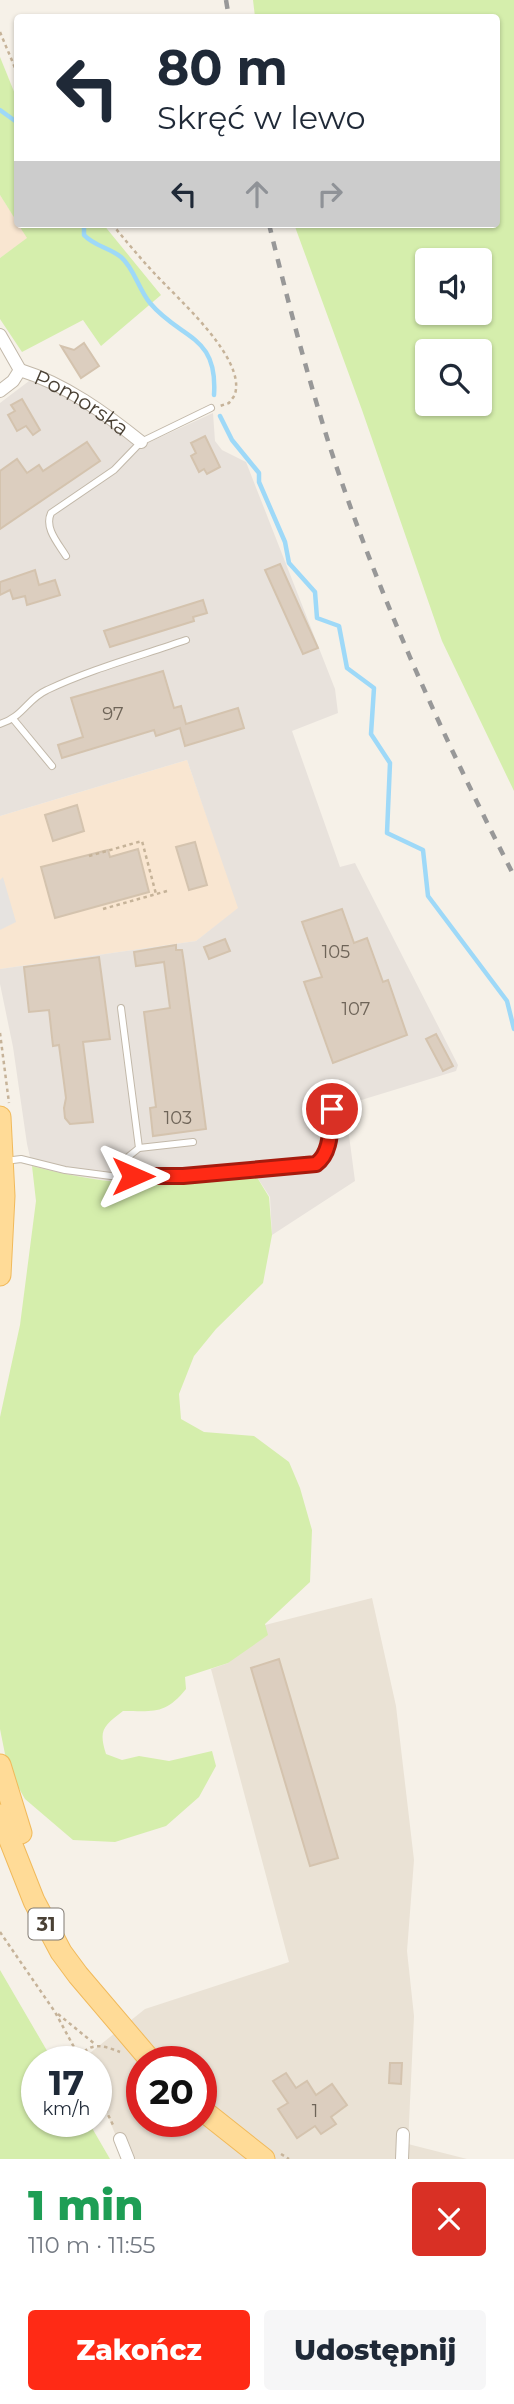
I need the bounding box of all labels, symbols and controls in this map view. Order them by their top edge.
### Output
text: 80 m [157,38,288,97]
icon: left [42,42,133,133]
text: Skręć w lewo [157,98,366,137]
icon: left [165,175,203,213]
icon: ahead [238,175,276,213]
icon: right [311,175,349,213]
map controls [415,248,492,416]
button: sound [415,248,492,325]
button: search [415,339,492,416]
street label: Pomorska [31,364,134,441]
house number: 97 [102,703,124,725]
house number: 105 [322,941,350,963]
house number: 107 [342,998,370,1020]
pin [302,1079,362,1139]
icon: arrive [313,1090,351,1128]
house number: 103 [164,1107,192,1129]
position arrow [96,1139,170,1213]
road number: 31 [28,1908,64,1940]
speed limit sign: 20 [126,2046,217,2137]
text: 17 [49,2061,84,2104]
text: km/h [42,2098,91,2120]
house number: 1 [312,2100,318,2122]
text: 1 min [28,2179,144,2231]
button: close [412,2182,486,2256]
text: 110 m · 11:55 [28,2231,156,2259]
button: Zakończ [28,2310,250,2390]
button: Udostępnij [264,2310,486,2390]

